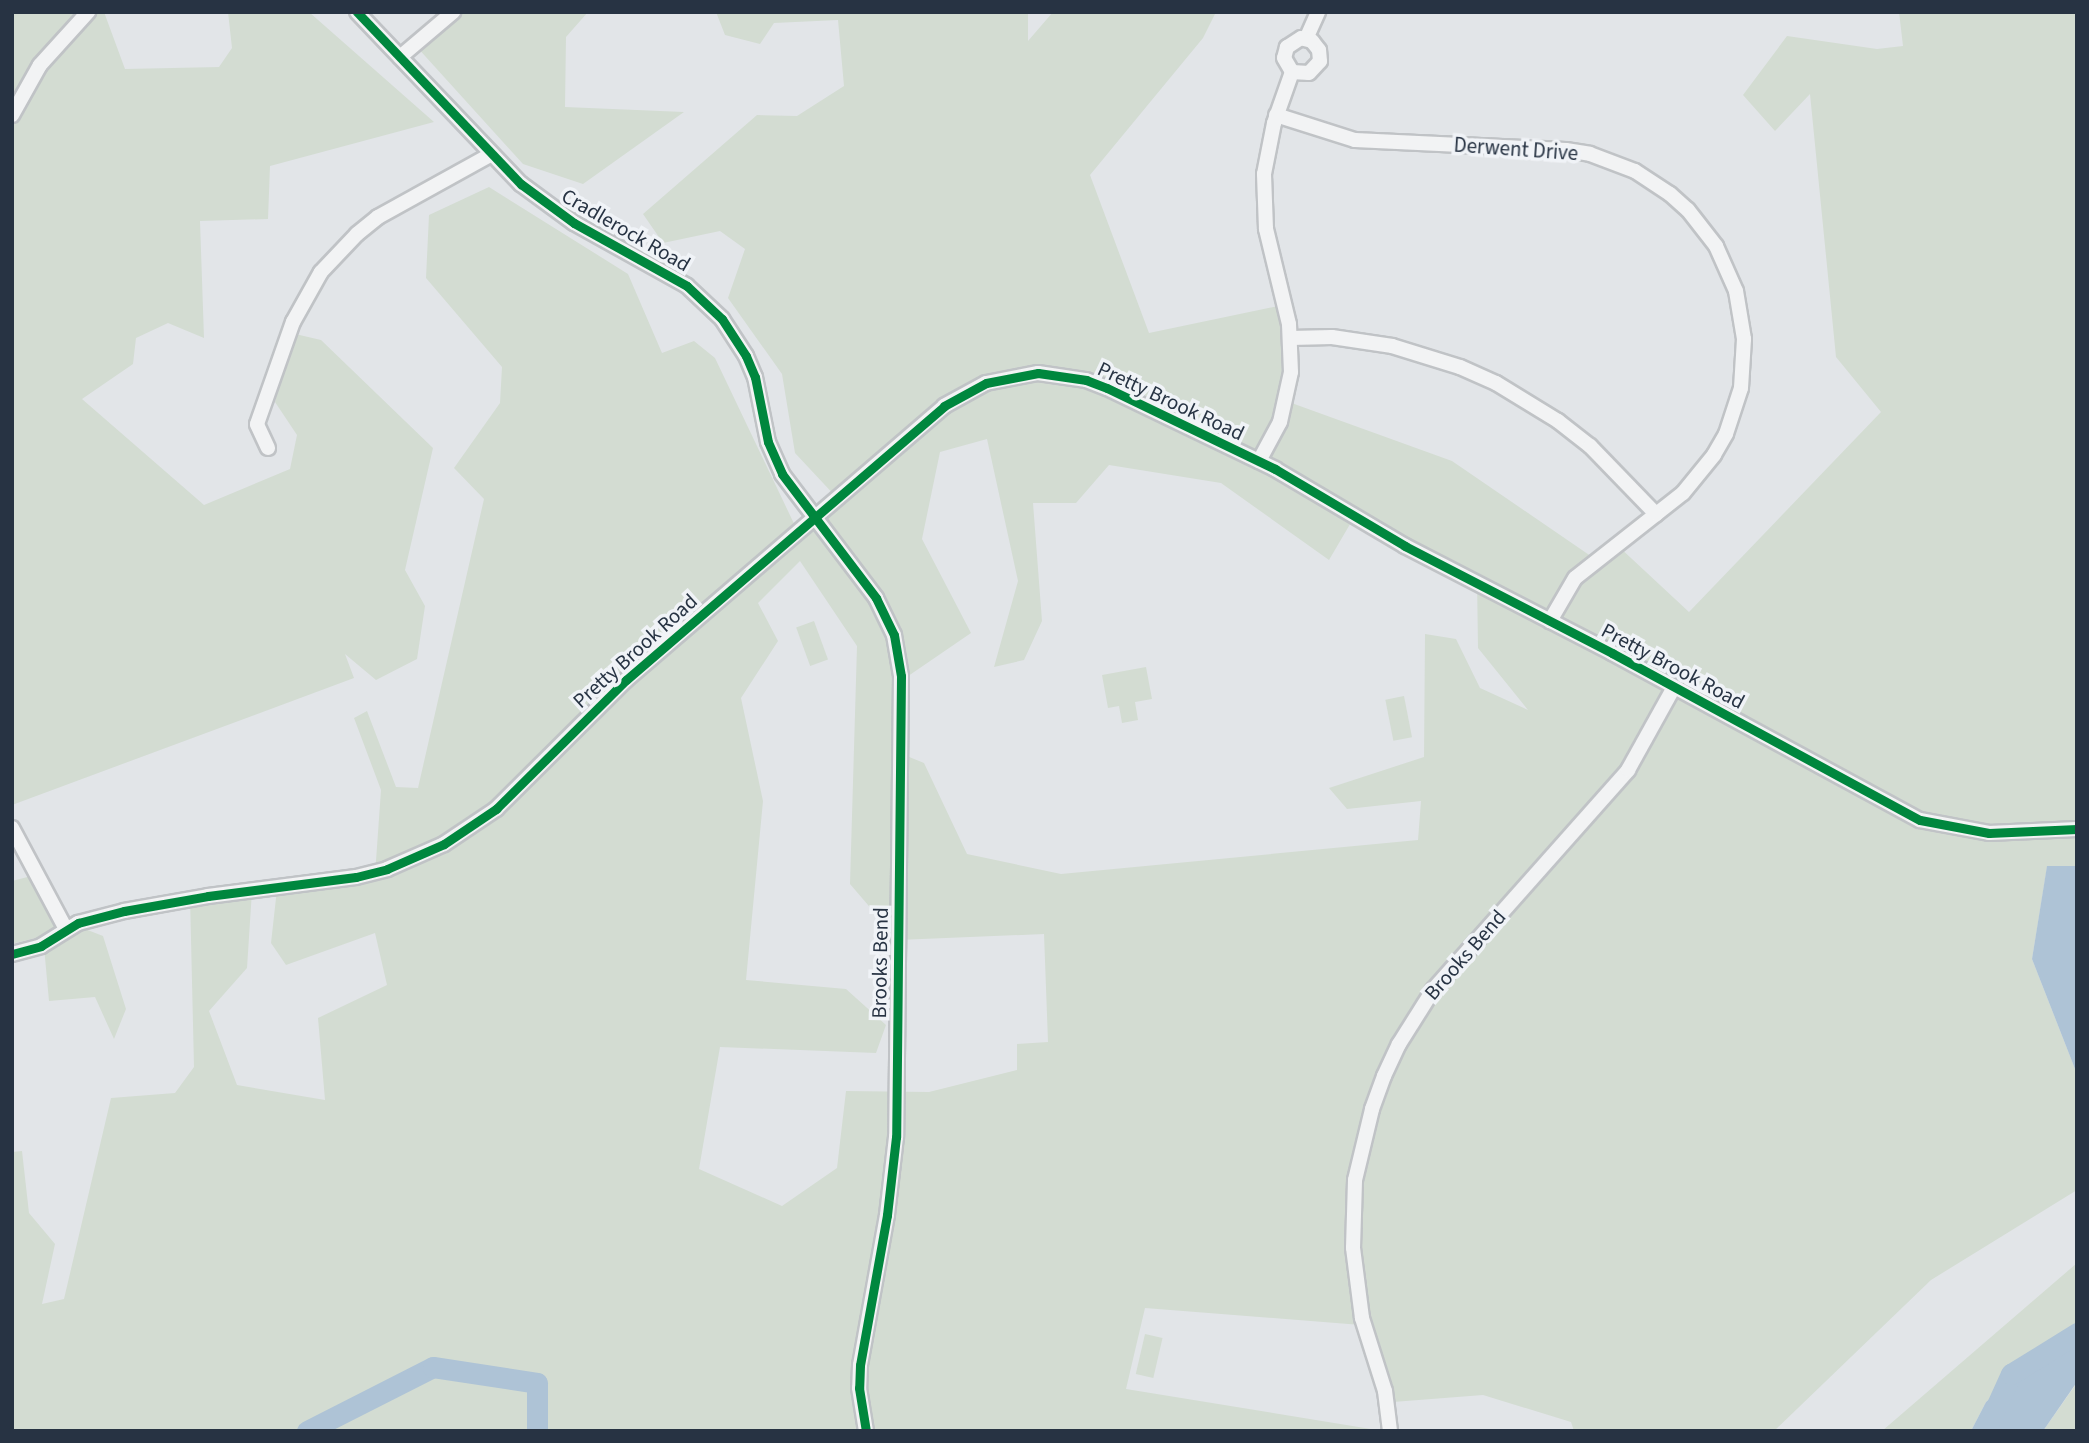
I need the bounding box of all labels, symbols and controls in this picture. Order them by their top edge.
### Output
street label: Derwent Drive [1453,132,1579,166]
street label: Cradlerock Road [557,183,695,277]
street label: Pretty Brook Road [1094,356,1248,446]
street label: Pretty Brook Road [568,589,702,713]
street label: Pretty Brook Road [1597,618,1749,714]
street label: Brooks Bend [1419,905,1511,1005]
street label: Brooks Bend [866,907,894,1019]

